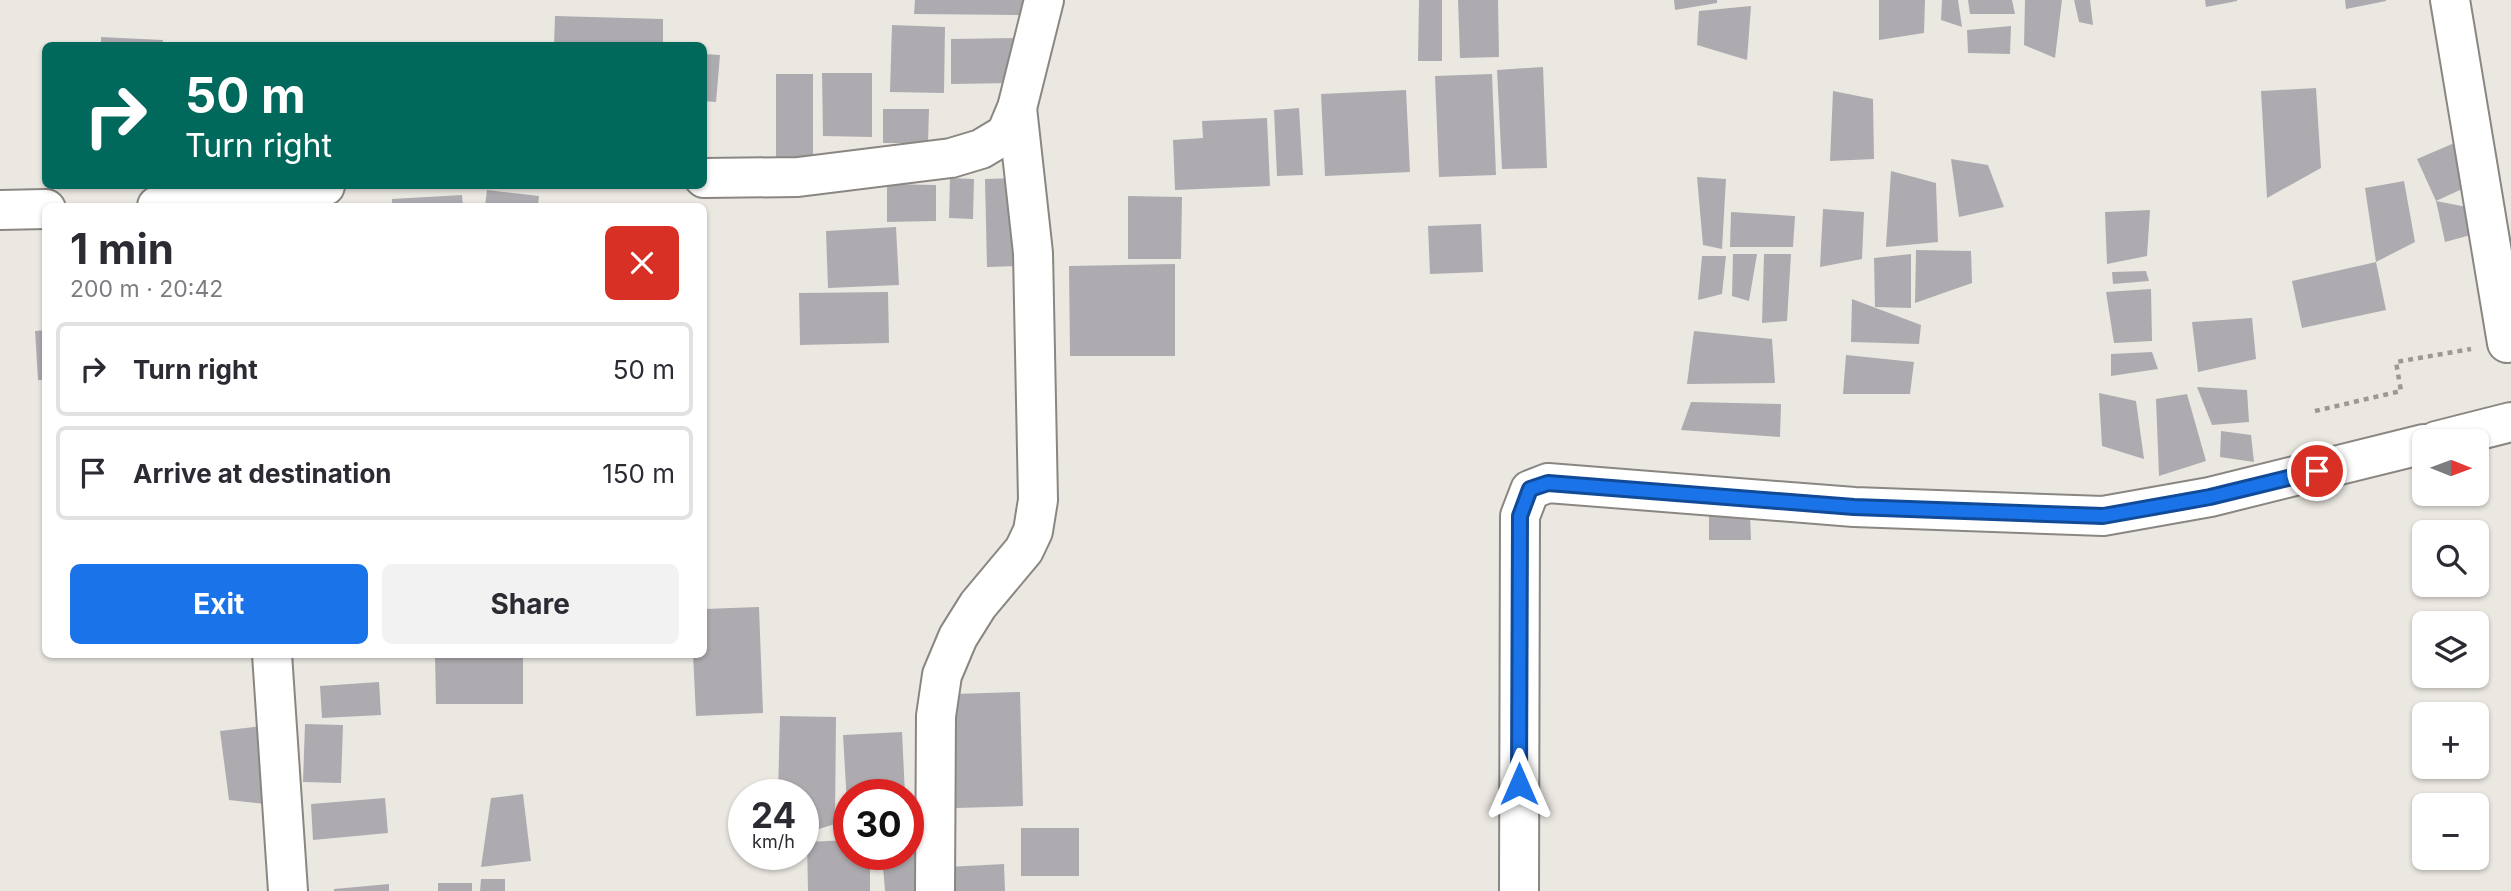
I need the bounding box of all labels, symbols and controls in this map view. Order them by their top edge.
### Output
text: 50 m [185,66,306,125]
icon: right [70,70,161,161]
text: Turn right [185,126,332,165]
text: 1 min [70,223,174,274]
button: close [605,226,679,300]
text: 200 m · 20:42 [70,275,223,303]
icon: right [74,350,112,388]
text: Turn right [133,354,258,385]
text: 50 m [613,354,675,385]
north arrow [2412,429,2488,506]
map controls [2412,429,2489,870]
pin [2287,441,2347,501]
icon: arrive [2298,452,2336,490]
icon: arrive [74,454,112,492]
text: Arrive at destination [133,458,392,489]
text: 150 m [602,458,675,489]
button: search [2412,520,2489,597]
button: Exit [70,564,368,644]
button: Share [382,564,679,644]
button: layers [2412,611,2489,688]
button: + [2412,702,2489,779]
position arrow [1482,747,1556,821]
speed limit sign: 30 [833,779,924,870]
button: − [2412,793,2489,870]
text: 24 [751,794,796,836]
text: km/h [752,831,795,852]

